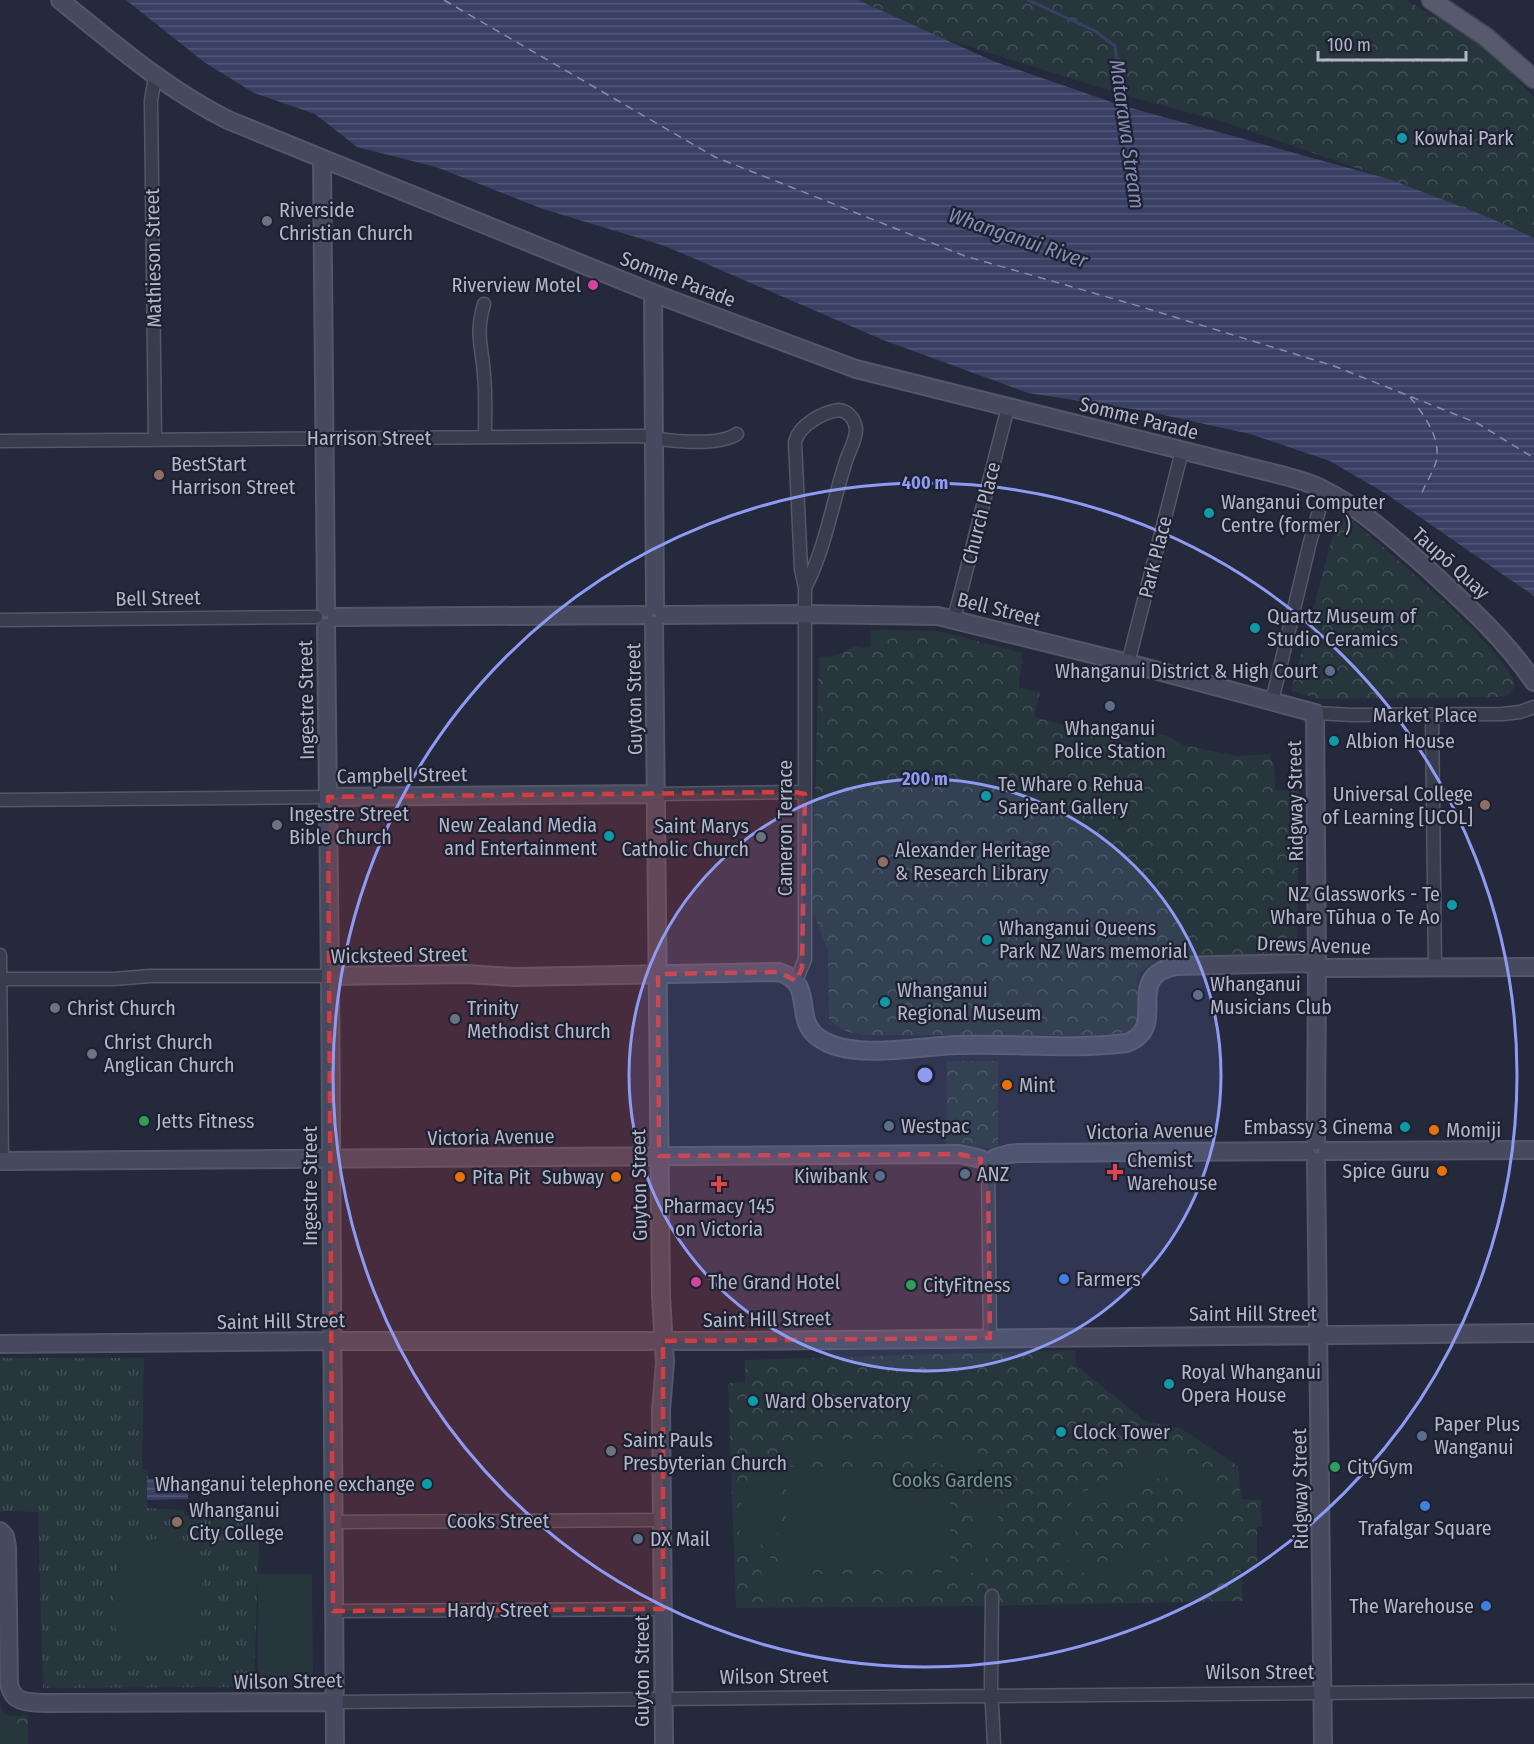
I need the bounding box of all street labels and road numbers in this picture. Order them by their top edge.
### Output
street label: Mathieson Street [140,188,166,328]
street label: Somme Parade [617,246,739,312]
street label: Somme Parade [1077,392,1201,444]
street label: Harrison Street [307,426,432,450]
street label: Church Place [957,459,1005,567]
street label: Park Place [1133,514,1177,600]
street label: Taupō Quay [1407,522,1495,604]
street label: Bell Street [115,585,201,611]
street label: Bell Street [955,587,1044,631]
street label: Ingestre Street [293,639,319,760]
street label: Guyton Street [621,642,647,755]
street label: Market Place [1373,703,1477,727]
street label: Ridgway Street [1282,740,1308,862]
street label: Cameron Terrace [773,760,797,896]
street label: Campbell Street [336,762,468,788]
street label: Drews Avenue [1256,931,1372,959]
street label: Wicksteed Street [330,942,468,968]
street label: Victoria Avenue [1086,1118,1214,1144]
street label: Victoria Avenue [427,1124,555,1150]
street label: Ingestre Street [298,1126,322,1246]
street label: Guyton Street [626,1128,652,1241]
street label: Saint Hill Street [1189,1302,1318,1326]
street label: Saint Hill Street [703,1306,832,1332]
street label: Saint Hill Street [217,1308,346,1334]
street label: Ridgway Street [1287,1428,1313,1550]
street label: Cooks Street [447,1509,550,1533]
street label: Hardy Street [447,1598,549,1622]
street label: Guyton Street [630,1615,654,1727]
street label: Wilson Street [1206,1660,1315,1684]
street label: Wilson Street [719,1663,829,1689]
street label: Wilson Street [233,1668,343,1694]

